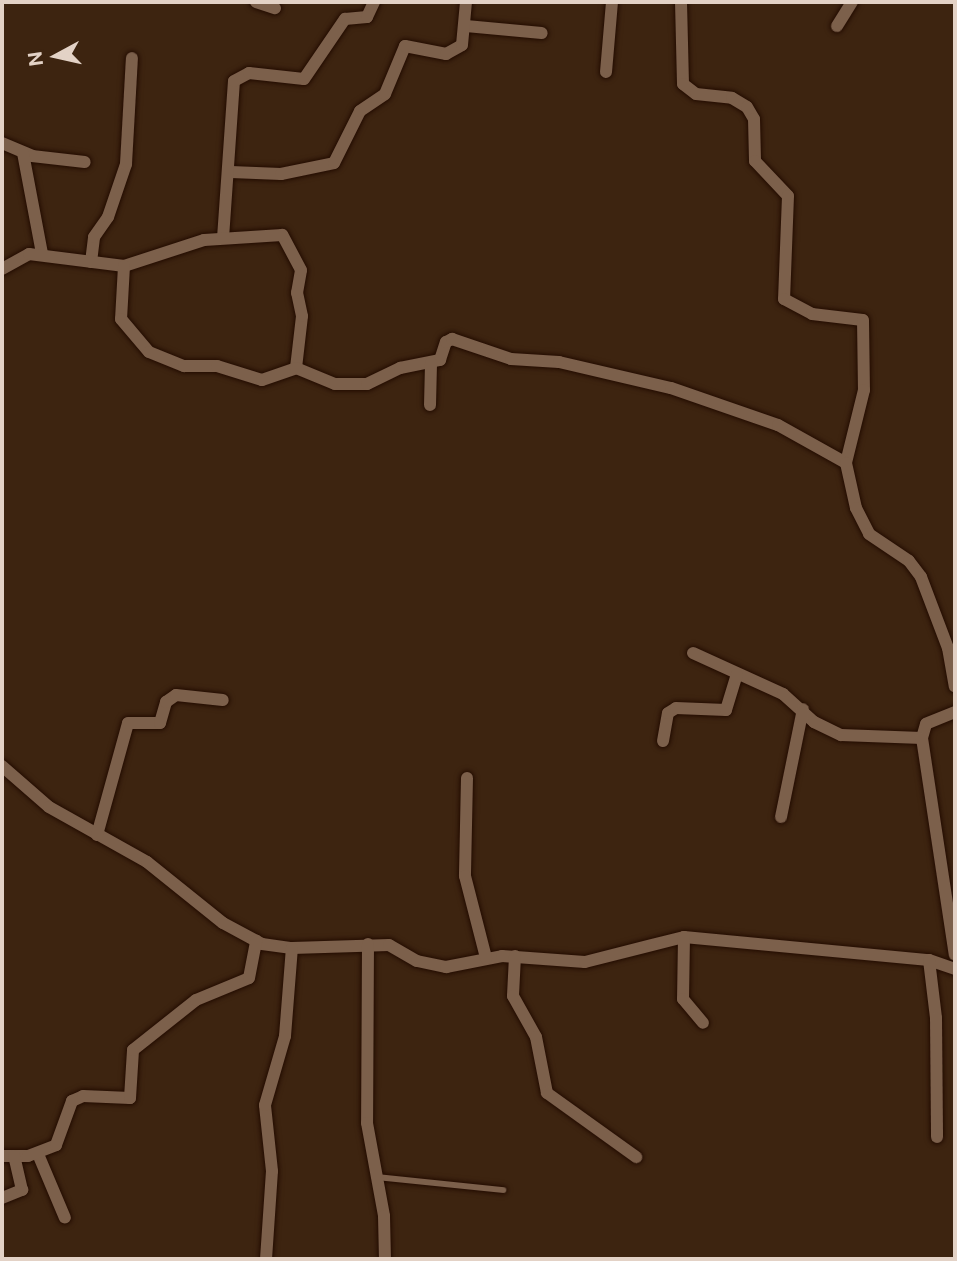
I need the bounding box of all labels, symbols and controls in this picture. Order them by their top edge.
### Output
north arrow [21,21,91,91]
text: N [23,50,47,68]

